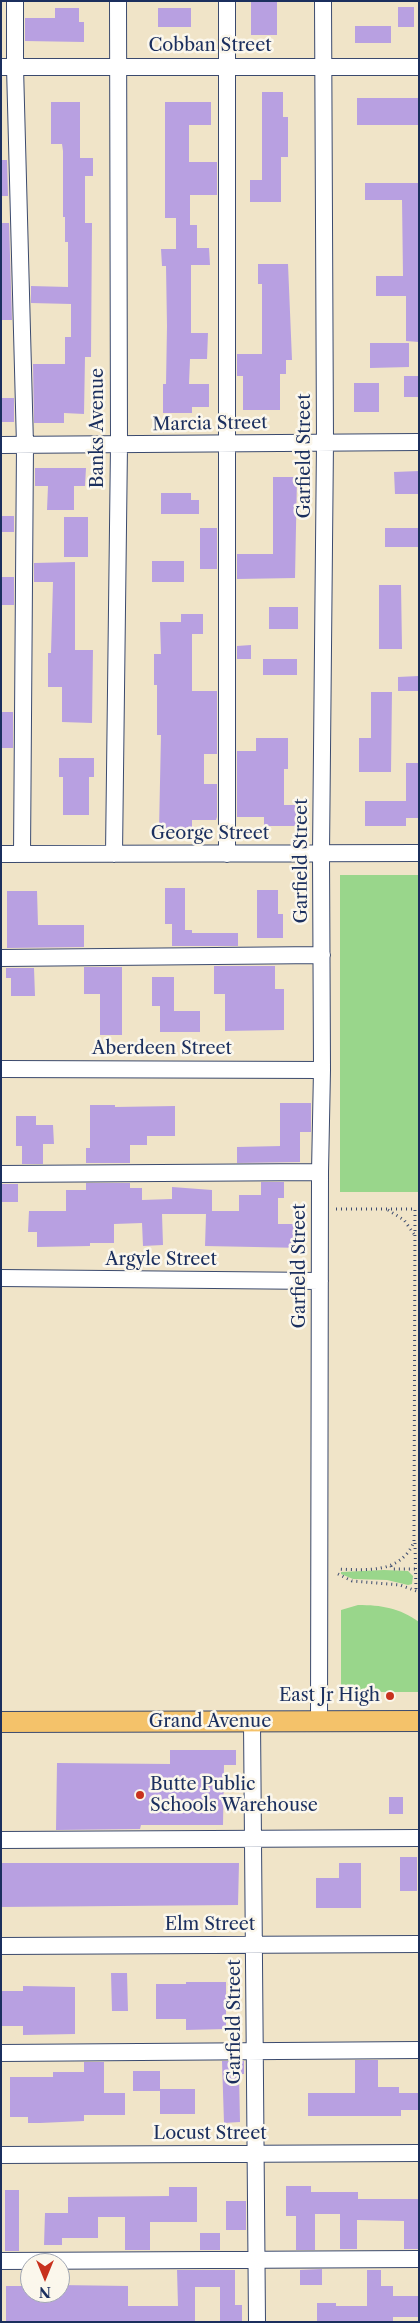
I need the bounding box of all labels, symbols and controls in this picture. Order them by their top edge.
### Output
street label: Cobban Street [148,35,272,57]
street label: Banks Avenue [87,368,109,488]
street label: Garfield Street [294,393,316,519]
street label: Marcia Street [152,412,268,436]
street label: Garfield Street [291,798,313,924]
street label: George Street [151,823,269,845]
street label: Aberdeen Street [92,1038,232,1060]
street label: Garfield Street [289,1203,311,1329]
street label: Argyle Street [105,1249,217,1271]
place label: East Jr High [279,1685,380,1707]
marker: East Jr High [384,1690,396,1702]
street label: Grand Avenue [149,1711,271,1733]
place label: Butte Public Schools Warehouse [150,1774,318,1816]
marker: Butte Public Schools Warehouse [134,1789,146,1801]
street label: Elm Street [165,1914,255,1936]
street label: Garfield Street [224,1959,246,2085]
street label: Locust Street [153,2123,267,2145]
north arrow [20,2253,70,2303]
text: N [39,2283,51,2301]

